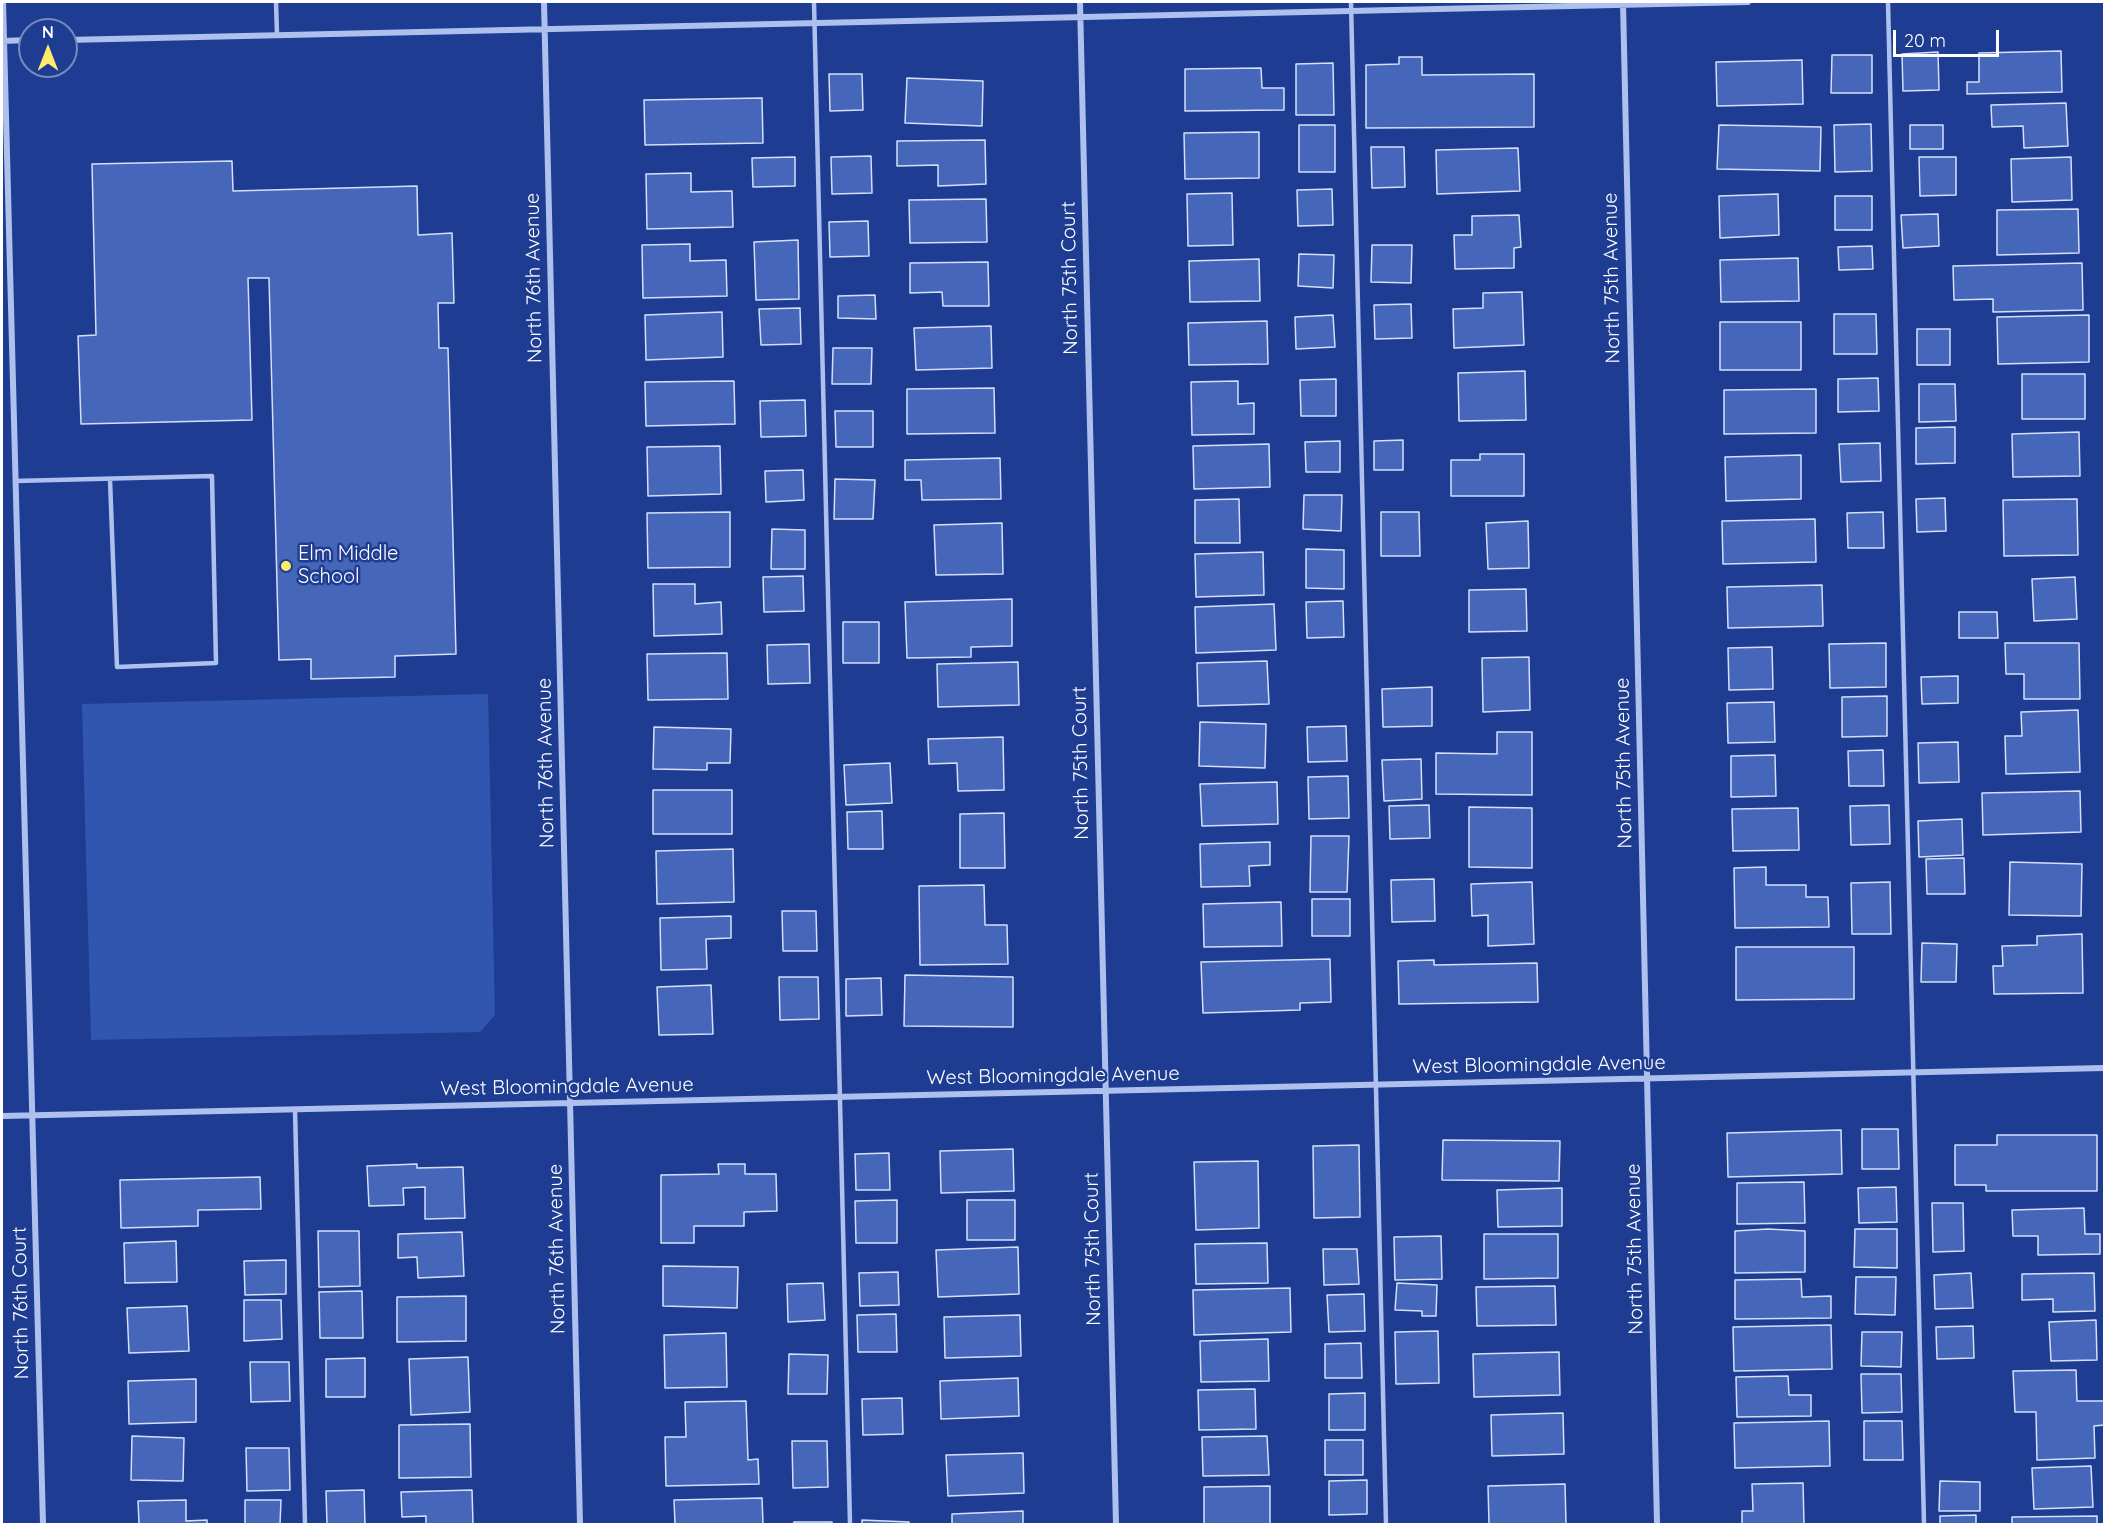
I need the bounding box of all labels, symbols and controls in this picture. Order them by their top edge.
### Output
north arrow [18,18,78,78]
scale bar [1896,18,2002,56]
text: N [42,22,54,42]
text: 20 m [1904,29,1946,52]
street label: North 75th Avenue [1599,192,1625,364]
street label: North 76th Avenue [521,193,547,363]
street label: North 75th Court [1057,201,1083,355]
place label: Elm Middle School [298,542,398,589]
marker: Elm Middle School [279,559,293,573]
street label: North 75th Avenue [1611,677,1637,849]
street label: North 76th Avenue [533,678,559,848]
street label: North 75th Court [1068,686,1094,840]
street label: West Bloomingdale Avenue [1412,1051,1666,1079]
street label: West Bloomingdale Avenue [926,1062,1180,1090]
street label: West Bloomingdale Avenue [440,1073,694,1101]
street label: North 75th Avenue [1622,1163,1648,1335]
street label: North 76th Avenue [544,1164,570,1334]
street label: North 75th Court [1080,1172,1106,1326]
street label: North 76th Court [8,1226,34,1380]

